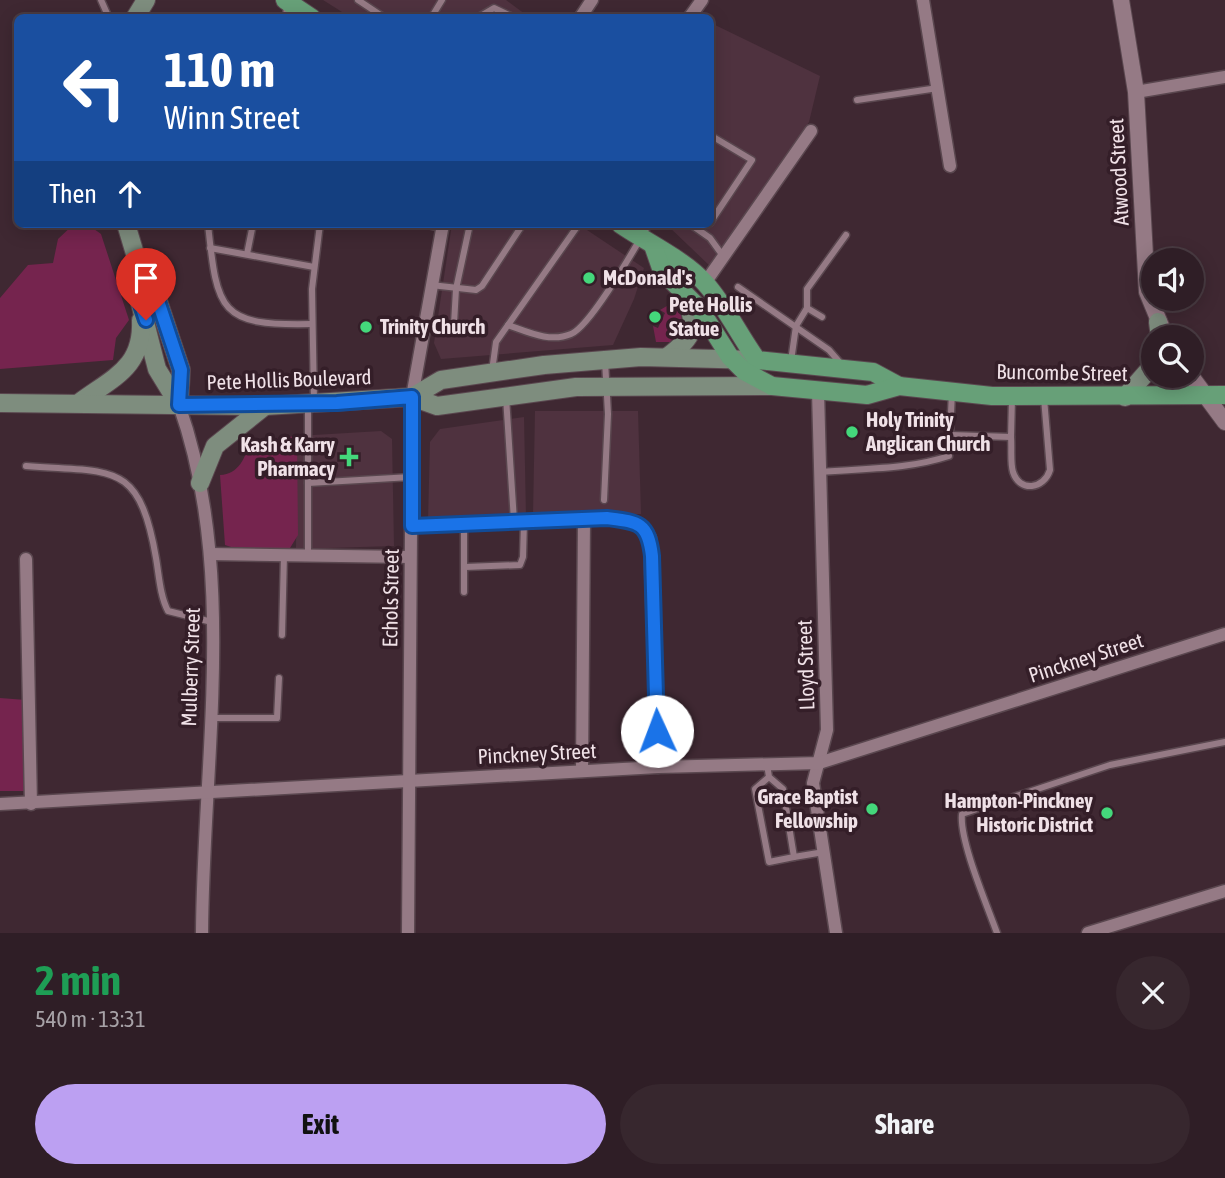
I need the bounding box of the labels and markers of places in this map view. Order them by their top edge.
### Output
pin [116,248,176,320]
place label: McDonald's [603,265,693,289]
marker: McDonald's [581,270,597,286]
place label: Pete Hollis Statue [669,292,753,340]
marker: Pete Hollis Statue [647,309,663,325]
place label: Trinity Church [380,314,486,338]
marker: Trinity Church [358,319,374,335]
place label: Holy Trinity Anglican Church [865,407,990,455]
marker: Holy Trinity Anglican Church [844,424,860,440]
place label: Kash & Karry Pharmacy [240,432,335,480]
marker: Kash & Karry Pharmacy [341,449,357,465]
place label: Grace Baptist Fellowship [757,784,858,832]
place label: Hampton-Pinckney Historic District [945,788,1093,836]
marker: Grace Baptist Fellowship [864,801,880,817]
marker: Hampton-Pinckney Historic District [1099,805,1115,821]

